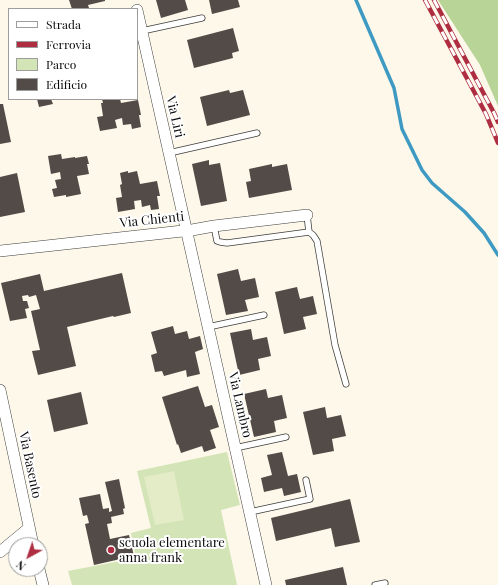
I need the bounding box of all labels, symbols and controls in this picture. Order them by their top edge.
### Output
legend [8,8,138,100]
text: Strada [46,16,81,32]
text: Ferrovia [46,36,91,52]
text: Parco [46,56,76,72]
text: Edificio [46,76,87,92]
street label: Via Liri [163,95,187,139]
street label: Via Chienti [119,209,185,231]
street label: Via Lambro [225,371,255,439]
street label: Via Basento [15,430,45,500]
place label: scuola elementare anna frank [119,535,225,566]
north arrow [8,537,48,577]
marker: scuola elementare anna frank [106,545,116,555]
text: N [13,558,28,574]

